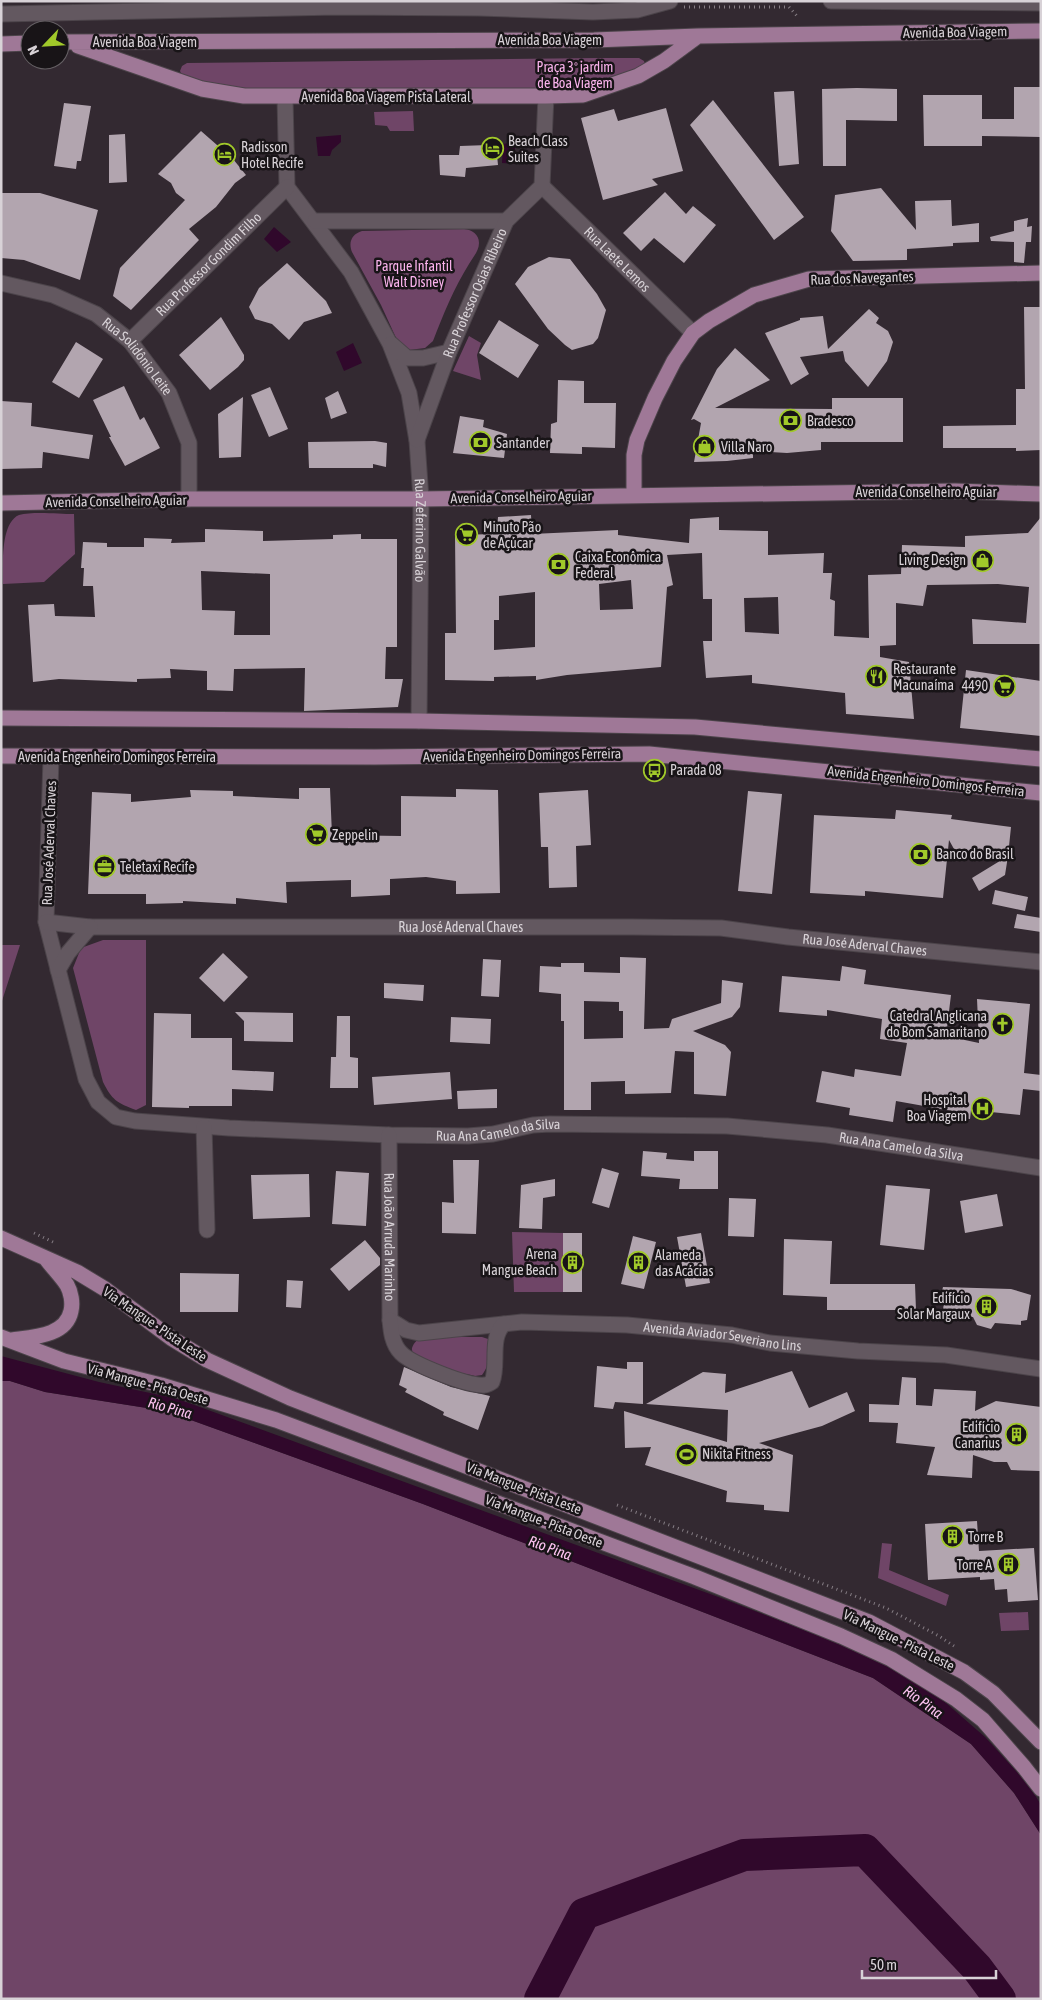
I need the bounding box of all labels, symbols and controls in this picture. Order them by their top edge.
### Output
north arrow [20,20,70,70]
street label: Avenida Boa Viagem [903,23,1007,41]
street label: Avenida Boa Viagem [498,32,602,48]
street label: Avenida Boa Viagem [93,34,197,50]
text: N [24,43,42,58]
park label: Praça 3º jardim de Boa Viagem [537,59,613,91]
street label: Avenida Boa Viagem Pista Lateral [301,89,471,105]
place label: Beach Class Suites [508,133,568,165]
hotel icon: Beach Class Suites [480,137,504,161]
place label: Radisson Hotel Recife [241,139,304,171]
hotel icon: Radisson Hotel Recife [213,143,237,167]
street label: Rua Professor Gondim Filho [152,209,265,319]
street label: Rua Laete Lemos [581,223,654,295]
street label: Rua Professor Osias Ribeiro [440,226,510,360]
park label: Parque Infantil Walt Disney [375,258,453,290]
street label: Rua dos Navegantes [810,268,914,288]
street label: Rua Solidônio Leite [99,314,176,398]
bank icon: Bradesco [779,409,803,433]
place label: Bradesco [807,413,854,429]
bank icon: Santander [468,431,492,455]
place label: Santander [496,435,551,451]
shop icon: Villa Naro [693,435,717,459]
place label: Villa Naro [721,439,772,455]
street label: Rua Zeferino Galvão [412,478,429,582]
street label: Avenida Conselheiro Aguiar [855,484,997,500]
street label: Avenida Conselheiro Aguiar [450,488,593,506]
street label: Avenida Conselheiro Aguiar [45,492,188,510]
place label: Minuto Pão de Açúcar [483,519,541,551]
supermarket icon: Minuto Pão de Açúcar [455,523,479,547]
shop icon: Living Design [970,548,994,572]
place label: Caixa Econômica Federal [575,549,661,581]
place label: Living Design [898,552,966,568]
bank icon: Caixa Econômica Federal [547,553,571,577]
place label: Restaurante Macunaíma [893,661,956,693]
restaurant icon: Restaurante Macunaíma [865,665,889,689]
supermarket icon: 4490 [992,674,1016,698]
place label: 4490 [962,678,988,694]
street label: Avenida Engenheiro Domingos Ferreira [423,745,621,765]
street label: Avenida Engenheiro Domingos Ferreira [18,749,216,765]
bus stop icon: Parada 08 [642,758,666,782]
place label: Parada 08 [670,762,722,778]
street label: Avenida Engenheiro Domingos Ferreira [827,763,1025,799]
street label: Rua José Aderval Chaves [39,780,59,906]
supermarket icon: Zeppelin [304,823,328,847]
place label: Zeppelin [332,827,378,843]
bank icon: Banco do Brasil [908,842,932,866]
place label: Banco do Brasil [936,846,1014,862]
office icon: Teletaxi Recife [92,855,116,879]
place label: Teletaxi Recife [120,859,195,875]
street label: Rua José Aderval Chaves [398,919,523,935]
street label: Rua José Aderval Chaves [802,930,928,959]
place label: Catedral Anglicana do Bom Samaritano [886,1008,987,1040]
church icon: Catedral Anglicana do Bom Samaritano [991,1012,1015,1036]
place label: Hospital Boa Viagem [907,1092,967,1124]
hospital icon: Hospital Boa Viagem [971,1096,995,1120]
street label: Rua Ana Camelo da Silva [436,1116,560,1144]
street label: Rua Ana Camelo da Silva [838,1129,965,1164]
street label: Rua João Arruda Marinho [381,1173,398,1301]
place label: Arena Mangue Beach [482,1246,557,1278]
place label: Alameda das Acácias [655,1247,713,1279]
building icon: Arena Mangue Beach [561,1250,585,1274]
building icon: Alameda das Acácias [627,1251,651,1275]
street label: Via Mangue - Pista Leste [100,1283,210,1365]
place label: Edifício Solar Margaux [897,1290,970,1322]
building icon: Edifício Solar Margaux [974,1294,998,1318]
street label: Avenida Aviador Severiano Lins [643,1319,802,1354]
street label: Via Mangue - Pista Oeste [86,1360,210,1408]
water label: Rio Pina [146,1393,194,1422]
place label: Edifício Canarius [955,1419,1000,1451]
building icon: Edifício Canarius [1004,1423,1028,1447]
sports icon: Nikita Fitness [674,1442,698,1466]
place label: Nikita Fitness [702,1446,771,1462]
street label: Via Mangue - Pista Leste [464,1459,584,1517]
street label: Via Mangue - Pista Oeste [483,1491,605,1551]
building icon: Torre B [940,1525,964,1549]
place label: Torre B [968,1529,1003,1545]
water label: Rio Pina [526,1532,574,1563]
building icon: Torre A [996,1553,1020,1577]
place label: Torre A [957,1557,992,1573]
street label: Via Mangue - Pista Leste [841,1606,957,1674]
water label: Rio Pina [900,1682,946,1722]
scale bar [862,1948,996,1980]
text: 50 m [870,1956,897,1973]

